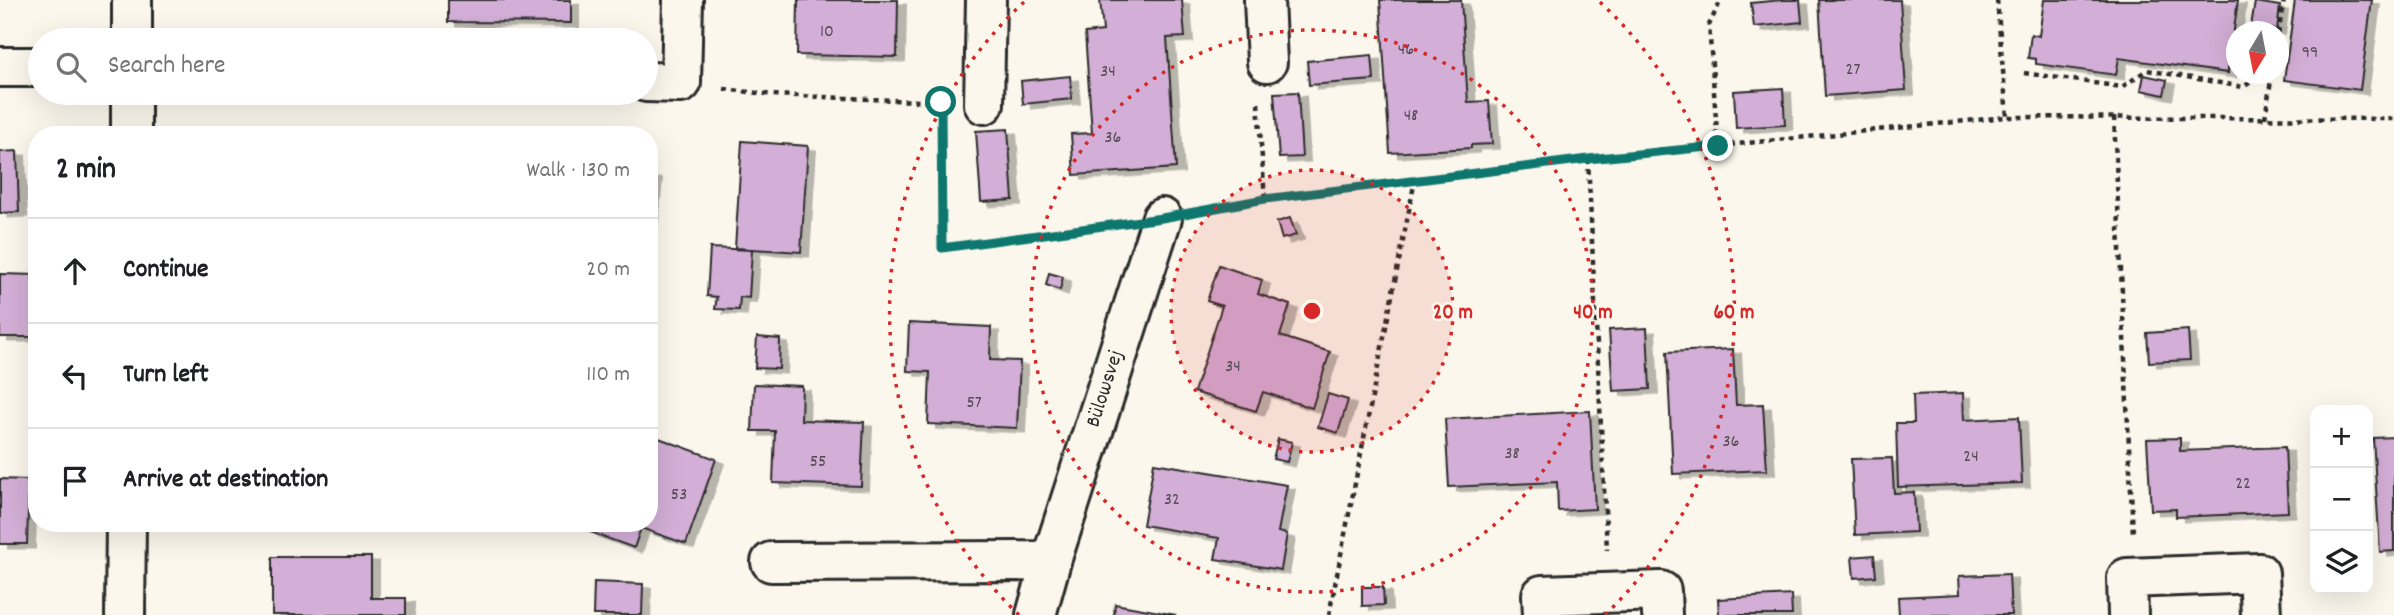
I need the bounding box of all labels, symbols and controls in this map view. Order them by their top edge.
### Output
house number: 10 [820,20,834,45]
north arrow [2226,21,2289,84]
search box [28,28,658,105]
house number: 46 [1398,38,1414,63]
house number: 99 [2302,41,2318,66]
icon: search [52,48,90,86]
text: Search here [108,48,226,85]
house number: 27 [1846,58,1860,83]
house number: 34 [1100,60,1116,85]
route start [925,86,956,117]
house number: 48 [1404,104,1418,129]
house number: 36 [1105,126,1121,151]
route end [1702,130,1733,161]
text: 2 min [56,150,116,193]
text: Walk · 130 m [526,155,630,188]
icon: ahead [56,252,94,290]
text: Continue [123,252,208,289]
text: 20 m [586,254,630,287]
centre of rings [1300,299,1324,323]
text: 20 m [1433,299,1473,329]
text: 40 m [1573,299,1613,329]
text: 60 m [1714,299,1754,329]
street label: Bülowsvej [1079,347,1133,431]
house number: 34 [1225,355,1241,380]
icon: left [56,357,94,395]
text: Turn left [123,357,209,394]
text: 110 m [586,359,630,392]
house number: 57 [966,391,982,416]
map controls [2310,405,2373,594]
button: + [2310,405,2373,468]
house number: 36 [1723,430,1739,455]
house number: 38 [1504,442,1520,467]
house number: 24 [1963,445,1979,470]
house number: 55 [810,450,826,475]
icon: arrive [56,462,94,500]
text: Arrive at destination [123,462,328,499]
button: − [2310,468,2373,531]
house number: 22 [2235,472,2251,497]
house number: 53 [671,483,687,508]
house number: 32 [1164,488,1180,513]
button: layers [2310,531,2373,594]

